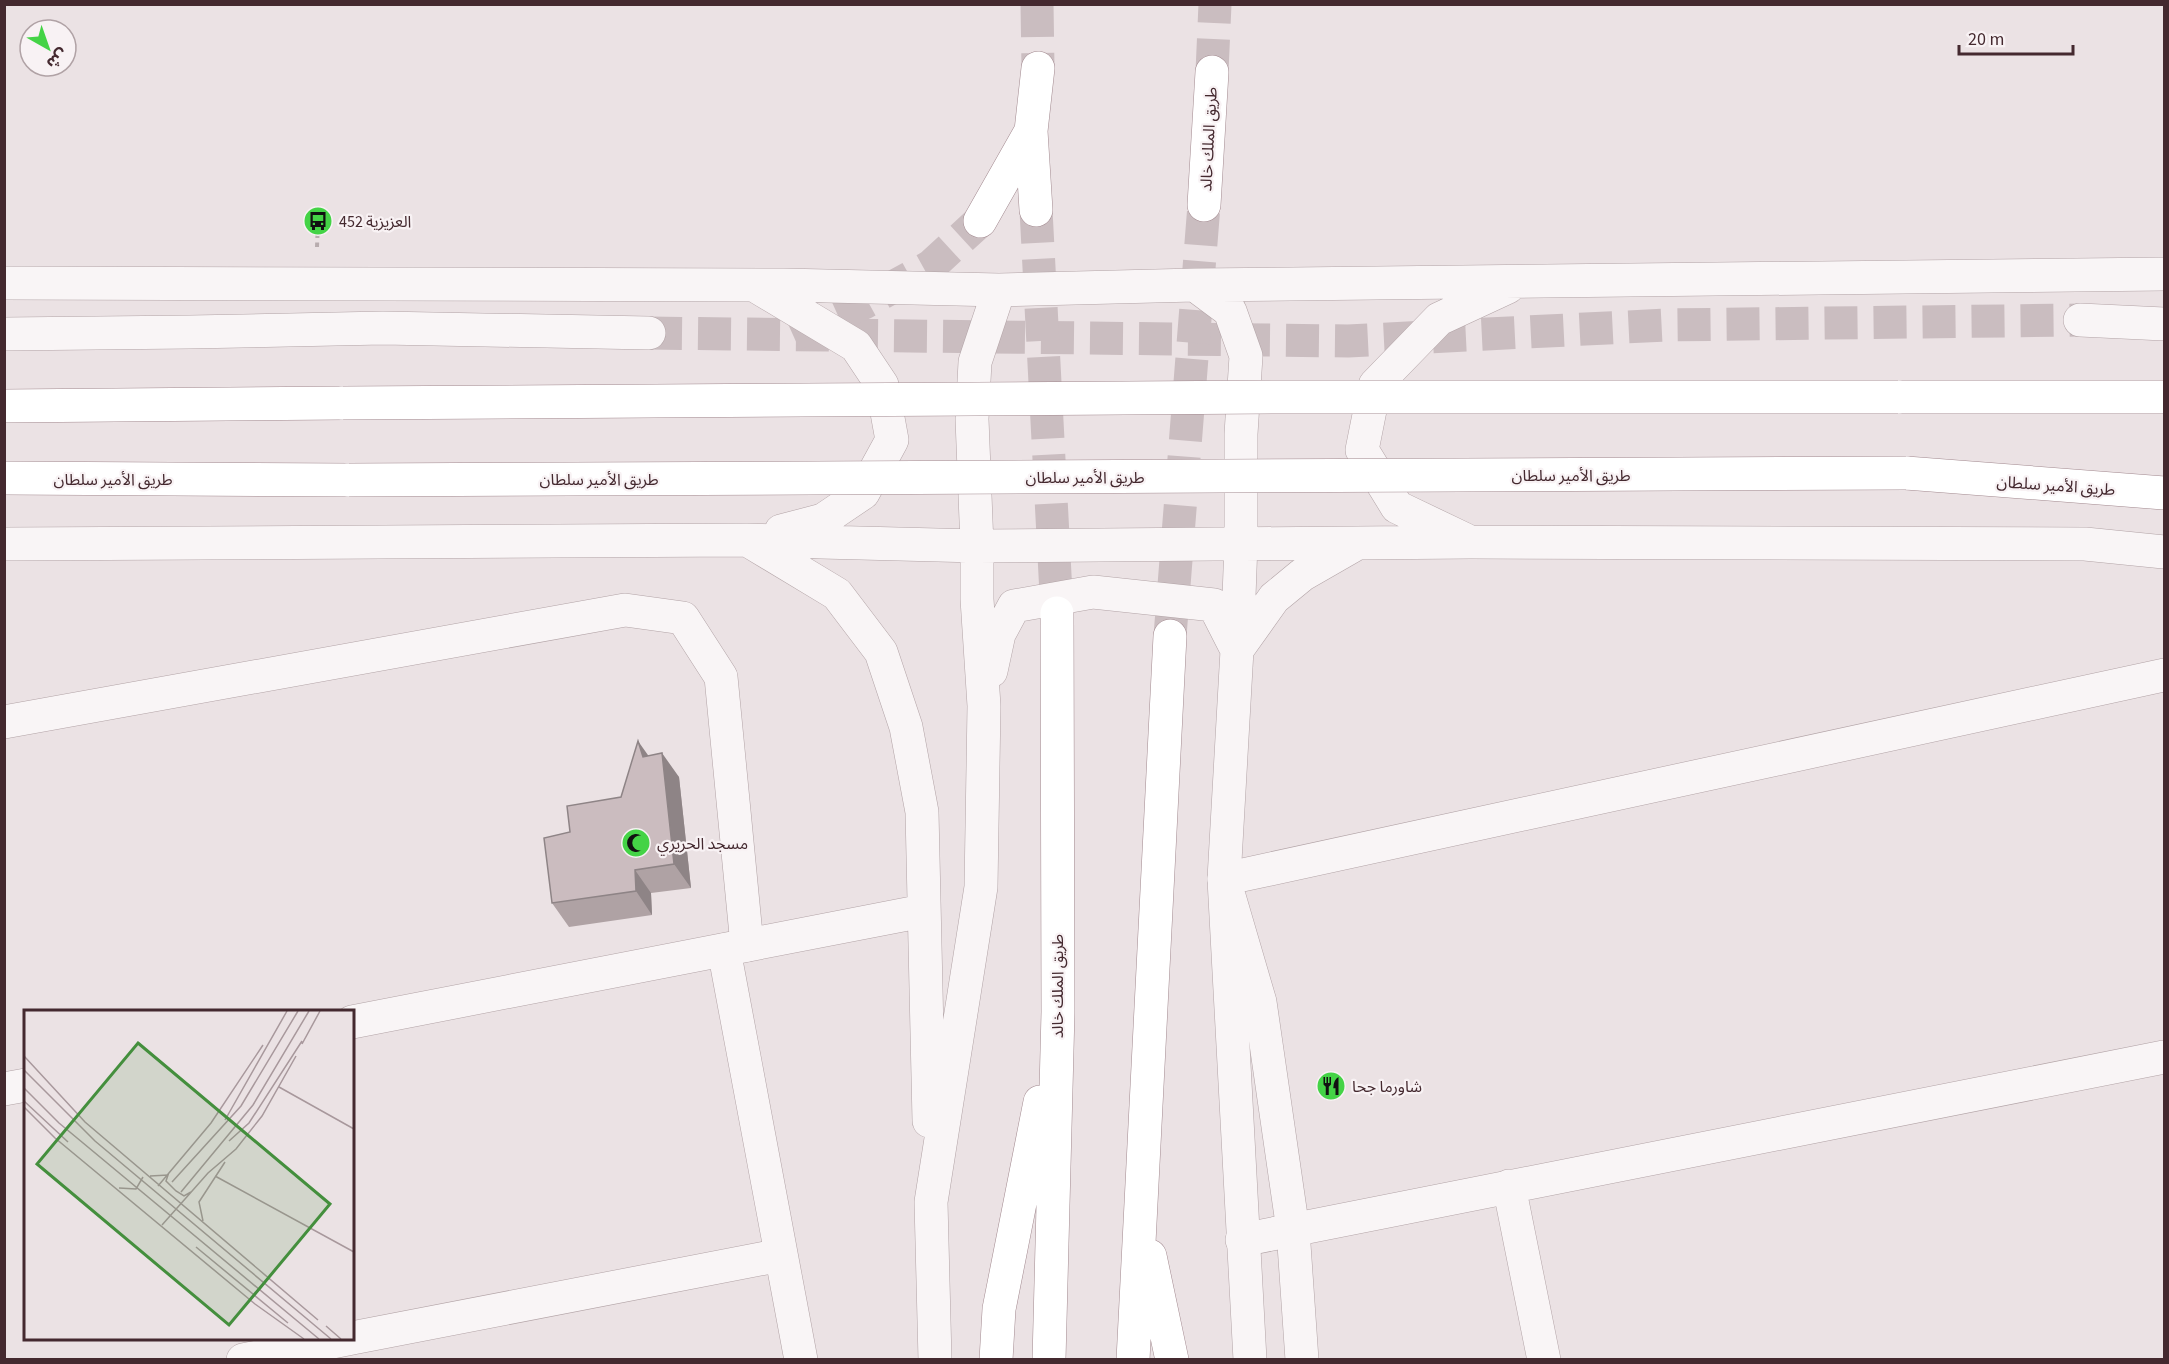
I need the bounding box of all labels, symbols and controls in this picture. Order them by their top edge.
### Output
north arrow [18,18,78,78]
scale bar [1959,18,2073,56]
text: 20 m [1968,27,2004,52]
text: ش [41,43,72,74]
street label: طريق الملك خالد [1195,86,1223,192]
bus stop icon: العزيزية 452 [302,205,334,237]
place label: العزيزية 452 [339,211,411,233]
street label: طريق الأمير سلطان [1512,465,1631,487]
street label: طريق الأمير سلطان [1026,467,1145,489]
street label: طريق الأمير سلطان [54,469,173,491]
street label: طريق الأمير سلطان [540,469,659,491]
street label: طريق الأمير سلطان [1996,471,2116,501]
mosque icon: مسجد الحريري [620,827,652,859]
place label: مسجد الحريري [657,833,748,856]
street label: طريق الملك خالد [1047,934,1069,1038]
inset map [24,1010,354,1340]
restaurant icon: شاورما جحا [1315,1070,1347,1102]
place label: شاورما جحا [1352,1076,1422,1098]

